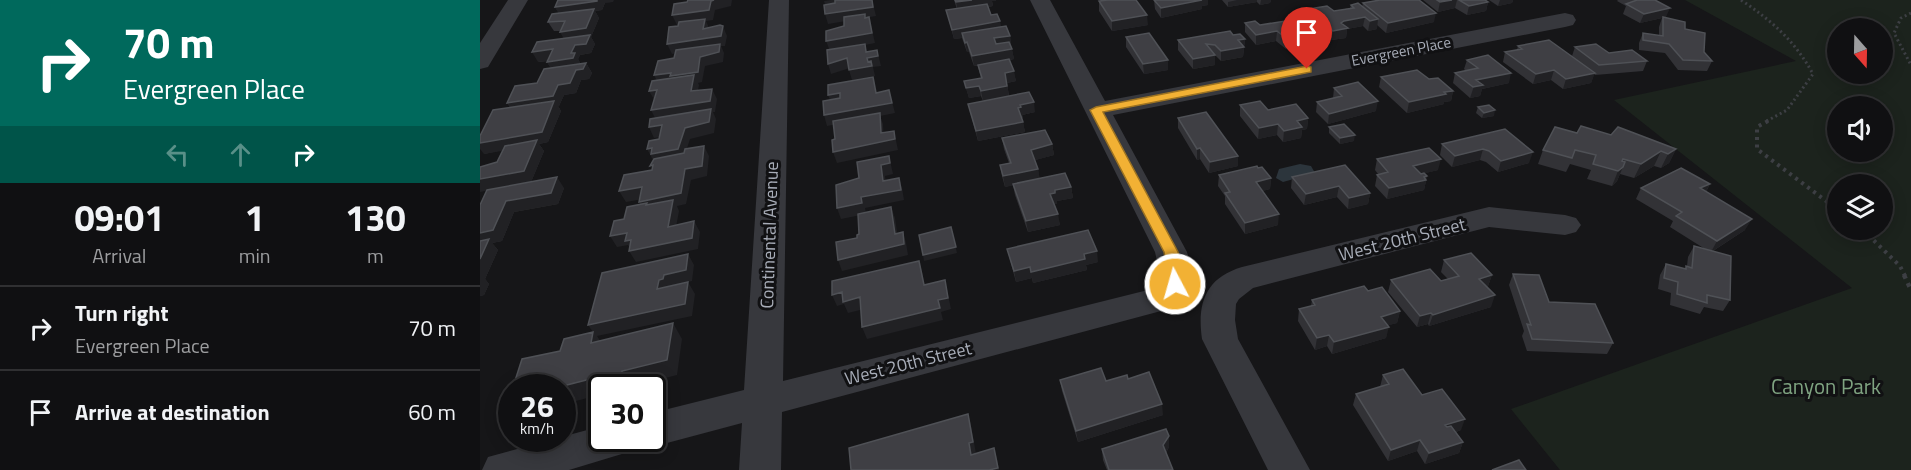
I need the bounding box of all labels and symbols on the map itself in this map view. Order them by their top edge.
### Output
pin [1281,7,1332,69]
north arrow [1827,18,1893,84]
street label: Evergreen Place [1349,30,1453,72]
street label: Continental Avenue [753,161,785,309]
street label: West 20th Street [1336,210,1469,268]
position arrow [1143,252,1207,316]
street label: West 20th Street [842,334,975,392]
park label: Canyon Park [1771,370,1881,402]
speed limit sign: 30 [588,374,666,452]

